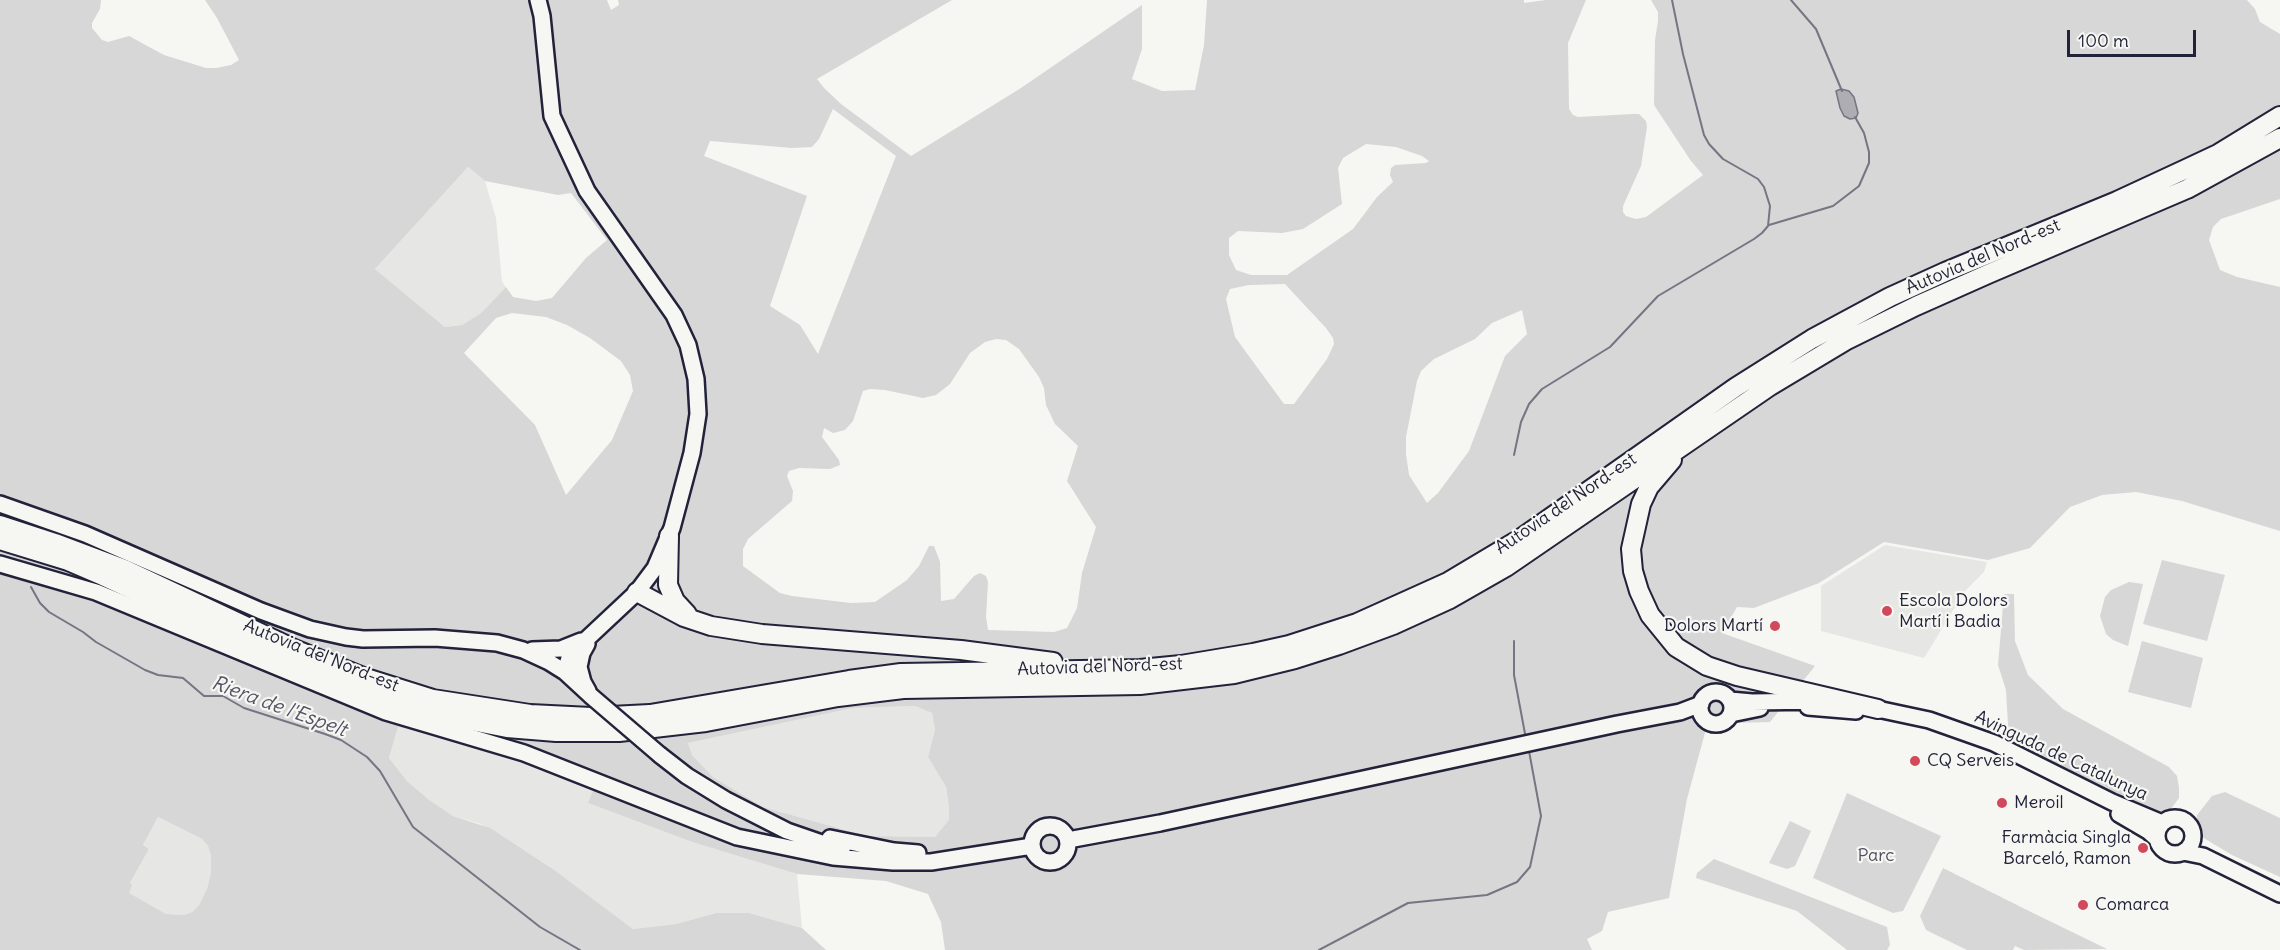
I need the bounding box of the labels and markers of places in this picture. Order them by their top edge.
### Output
place label: Escola Dolors Martí i Badia [1899,590,2008,632]
marker: Escola Dolors Martí i Badia [1880,604,1894,618]
place label: Dolors Martí [1664,615,1763,637]
marker: Dolors Martí [1768,619,1782,633]
place label: CQ Serveis [1927,750,2014,772]
marker: CQ Serveis [1908,754,1922,768]
place label: Meroil [2014,792,2064,814]
marker: Meroil [1995,796,2009,810]
place label: Farmàcia Singla Barceló, Ramon [2001,827,2131,870]
marker: Farmàcia Singla Barceló, Ramon [2136,841,2150,855]
place label: Comarca [2095,894,2169,916]
marker: Comarca [2076,898,2090,912]

